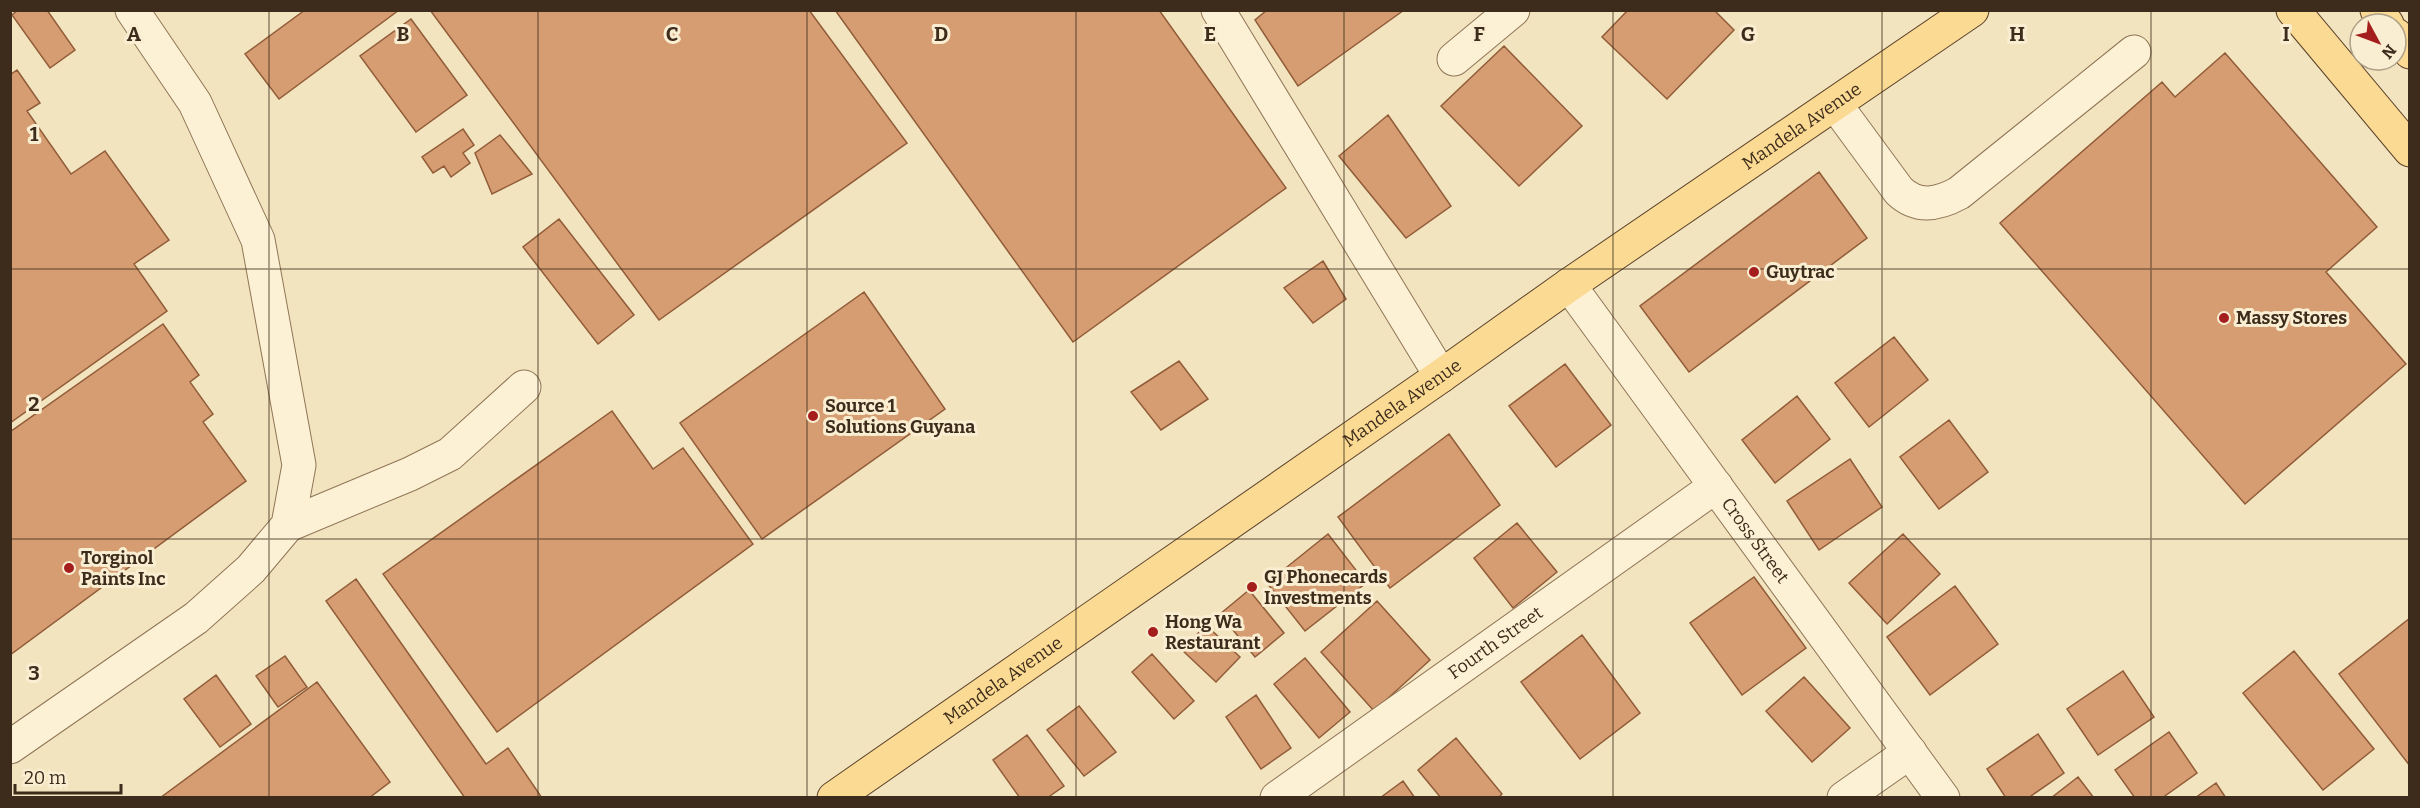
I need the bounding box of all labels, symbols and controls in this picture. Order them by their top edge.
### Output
north arrow [2348,12,2408,72]
text: A [127,22,142,46]
text: B [397,22,410,46]
text: C [666,22,678,46]
text: D [934,22,948,46]
text: E [1204,22,1216,46]
text: F [1473,22,1485,46]
text: G [1741,22,1755,46]
text: H [2009,22,2025,46]
text: I [2282,22,2290,46]
text: N [2378,41,2400,62]
street label: Mandela Avenue [1738,78,1865,175]
text: 1 [30,122,39,146]
place label: Guytrac [1766,261,1835,283]
marker: Guytrac [1747,265,1761,279]
place label: Massy Stores [2236,307,2347,329]
marker: Massy Stores [2217,311,2231,325]
street label: Mandela Avenue [1339,354,1466,452]
text: 2 [28,392,40,416]
place label: Source 1 Solutions Guyana [825,395,975,438]
marker: Source 1 Solutions Guyana [806,409,820,423]
street label: Cross Street [1717,493,1794,588]
place label: Torginol Paints Inc [81,547,165,590]
marker: Torginol Paints Inc [62,561,76,575]
place label: GJ Phonecards Investments [1264,566,1388,609]
marker: GJ Phonecards Investments [1245,580,1259,594]
street label: Fourth Street [1444,601,1547,684]
place label: Hong Wa Restaurant [1165,611,1261,654]
marker: Hong Wa Restaurant [1146,625,1160,639]
street label: Mandela Avenue [940,632,1067,729]
text: 3 [28,661,40,685]
scale bar [15,757,122,795]
text: 20 m [24,767,66,789]

